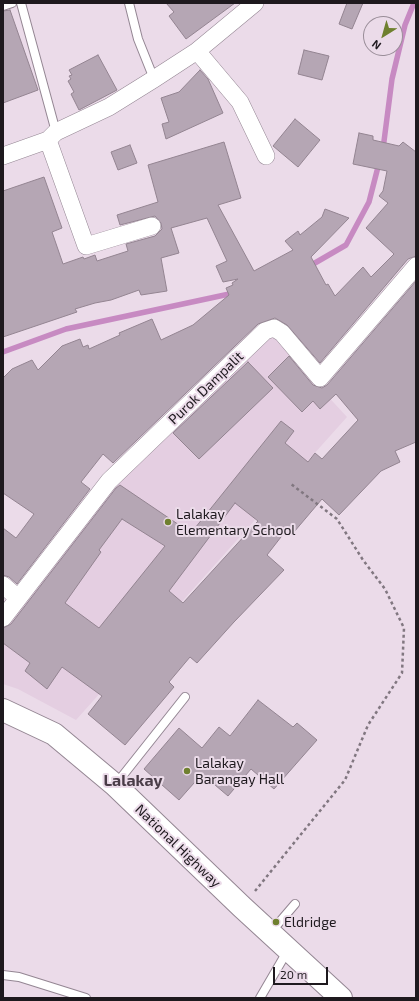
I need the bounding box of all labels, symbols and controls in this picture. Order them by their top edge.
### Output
north arrow [363,16,403,56]
text: N [369,38,383,53]
street label: Purok Dampalit [165,348,247,428]
place label: Lalakay Elementary School [176,506,295,538]
marker: Lalakay Elementary School [163,517,173,527]
place label: Lalakay Barangay Hall [195,755,284,788]
marker: Lalakay Barangay Hall [182,766,192,776]
district label: Lalakay [103,771,163,791]
street label: National Highway [132,801,224,891]
place label: Eldridge [284,914,336,930]
marker: Eldridge [271,917,281,927]
scale bar [275,959,330,985]
text: 20 m [280,967,307,981]

